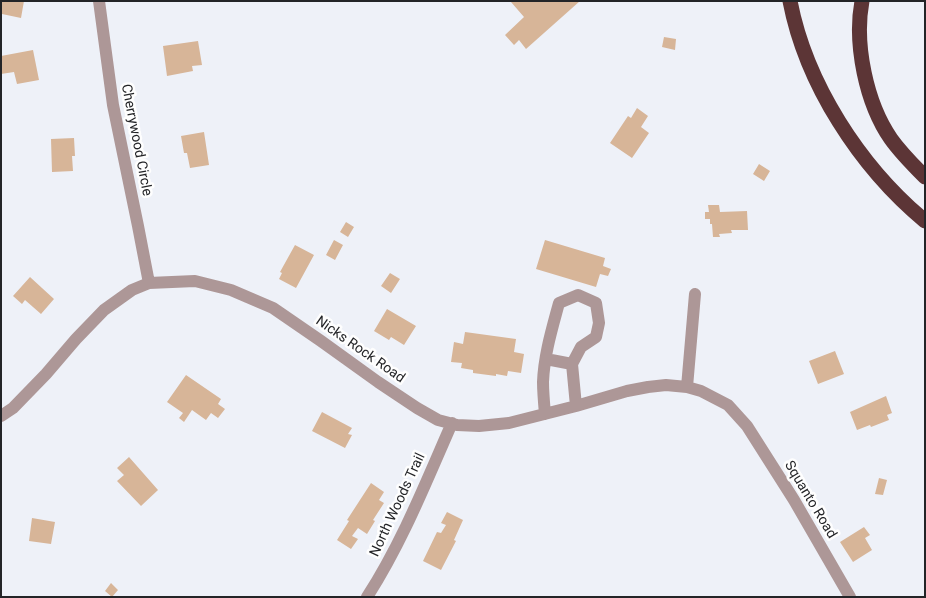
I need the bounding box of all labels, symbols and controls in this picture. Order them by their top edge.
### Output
street label: Cherrywood Circle [117,83,155,197]
street label: Nicks Rock Road [312,313,408,387]
street label: North Woods Trail [367,451,429,559]
street label: Squanto Road [780,458,840,542]

